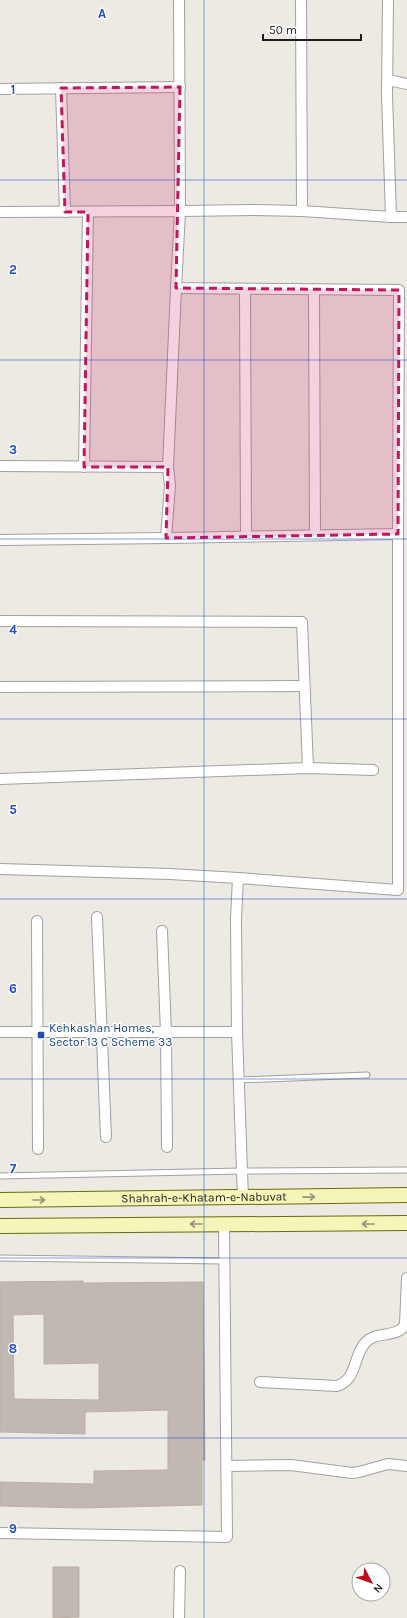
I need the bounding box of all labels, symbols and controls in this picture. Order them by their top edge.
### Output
text: A [98,6,106,21]
scale bar [263,16,361,42]
text: 50 m [269,23,297,37]
text: 1 [11,82,15,97]
text: 2 [9,262,17,277]
text: 3 [9,442,17,457]
text: 4 [9,622,17,637]
text: 5 [9,802,17,817]
text: 6 [9,981,17,996]
place label: Kehkashan Homes, Sector 13 C Scheme 33 [49,1021,172,1049]
marker: Kehkashan Homes, Sector 13 C Scheme 33 [36,1030,46,1040]
text: 7 [10,1161,17,1176]
street label: Shahrah-e-Khatam-e-Nabuvat [121,1189,287,1206]
one-way arrow [302,1193,315,1201]
one-way arrow [32,1196,45,1204]
one-way arrow [190,1220,203,1228]
one-way arrow [362,1220,375,1227]
text: 8 [9,1341,17,1356]
text: 9 [9,1521,17,1536]
north arrow [351,1562,391,1602]
text: N [371,1581,386,1595]

